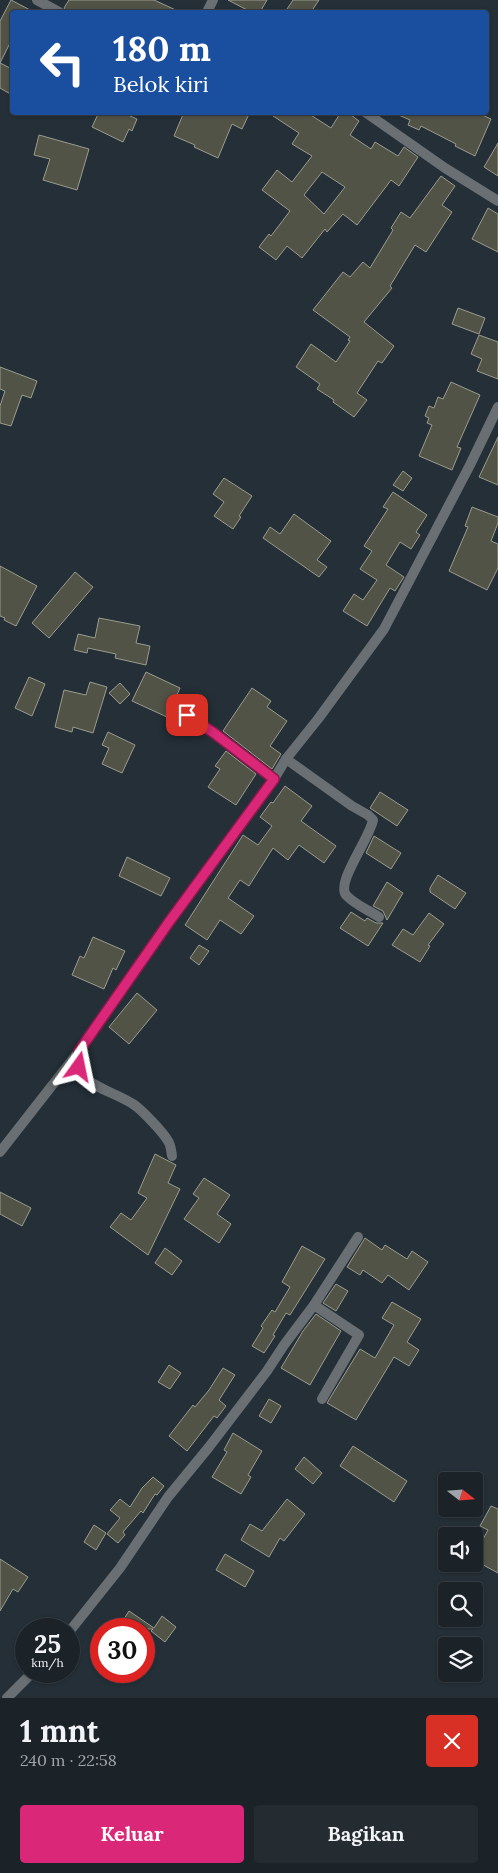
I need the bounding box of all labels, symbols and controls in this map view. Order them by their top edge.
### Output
text: 180 m [113,26,211,71]
icon: left [30,30,95,95]
text: Belok kiri [113,70,209,98]
pin [166,694,208,736]
icon: arrive [173,701,201,729]
position arrow [52,1040,104,1092]
north arrow [438,1472,482,1518]
map controls [438,1472,483,1682]
button: sound [438,1527,483,1572]
button: search [438,1582,483,1627]
speed limit sign: 30 [90,1618,155,1683]
text: 25 [34,1628,61,1660]
button: layers [438,1637,483,1682]
text: km/h [31,1655,64,1670]
text: 1 mnt [20,1712,99,1750]
button: close [426,1715,478,1767]
text: 240 m · 22:58 [20,1750,117,1770]
button: Keluar [20,1805,244,1863]
button: Bagikan [254,1805,478,1863]

